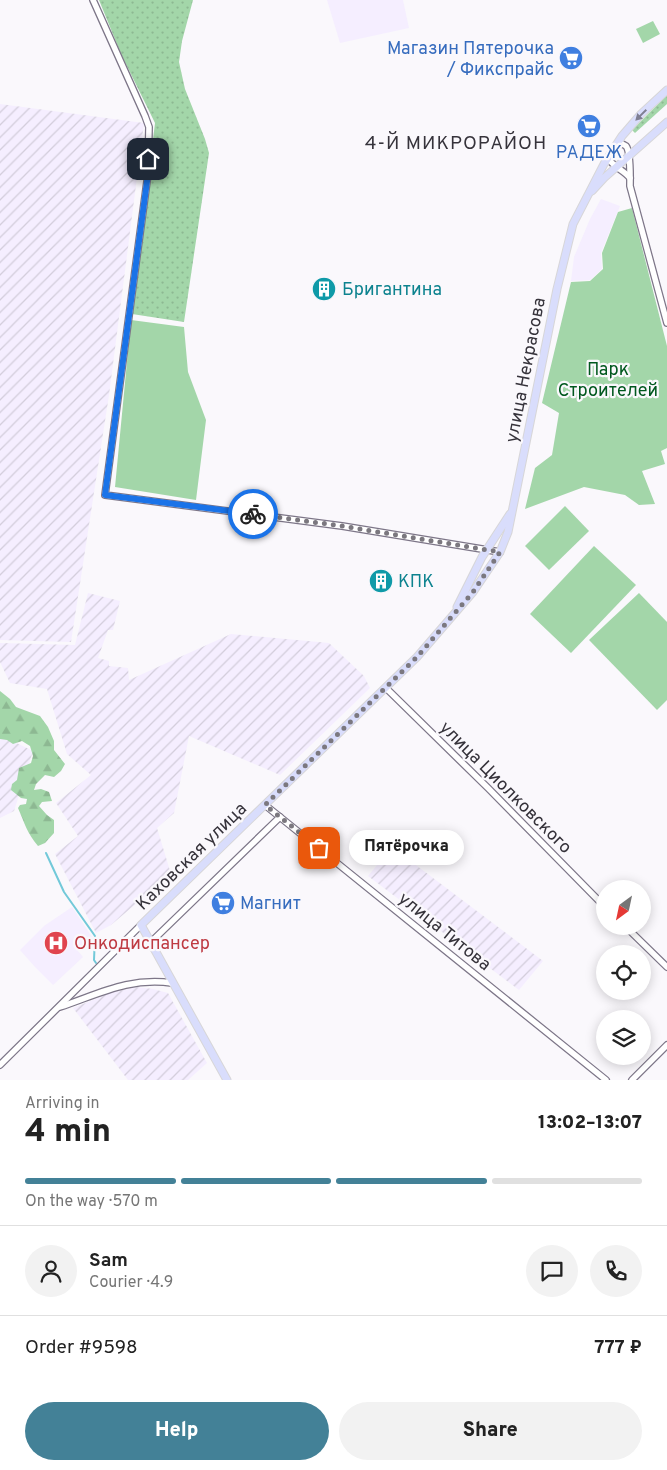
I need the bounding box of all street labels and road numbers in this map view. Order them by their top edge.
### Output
street label: улица Некрасова [501,296,552,445]
street label: улица Циолковского [434,717,576,859]
street label: Каховская улица [132,798,252,916]
street label: улица Титова [393,888,495,977]

